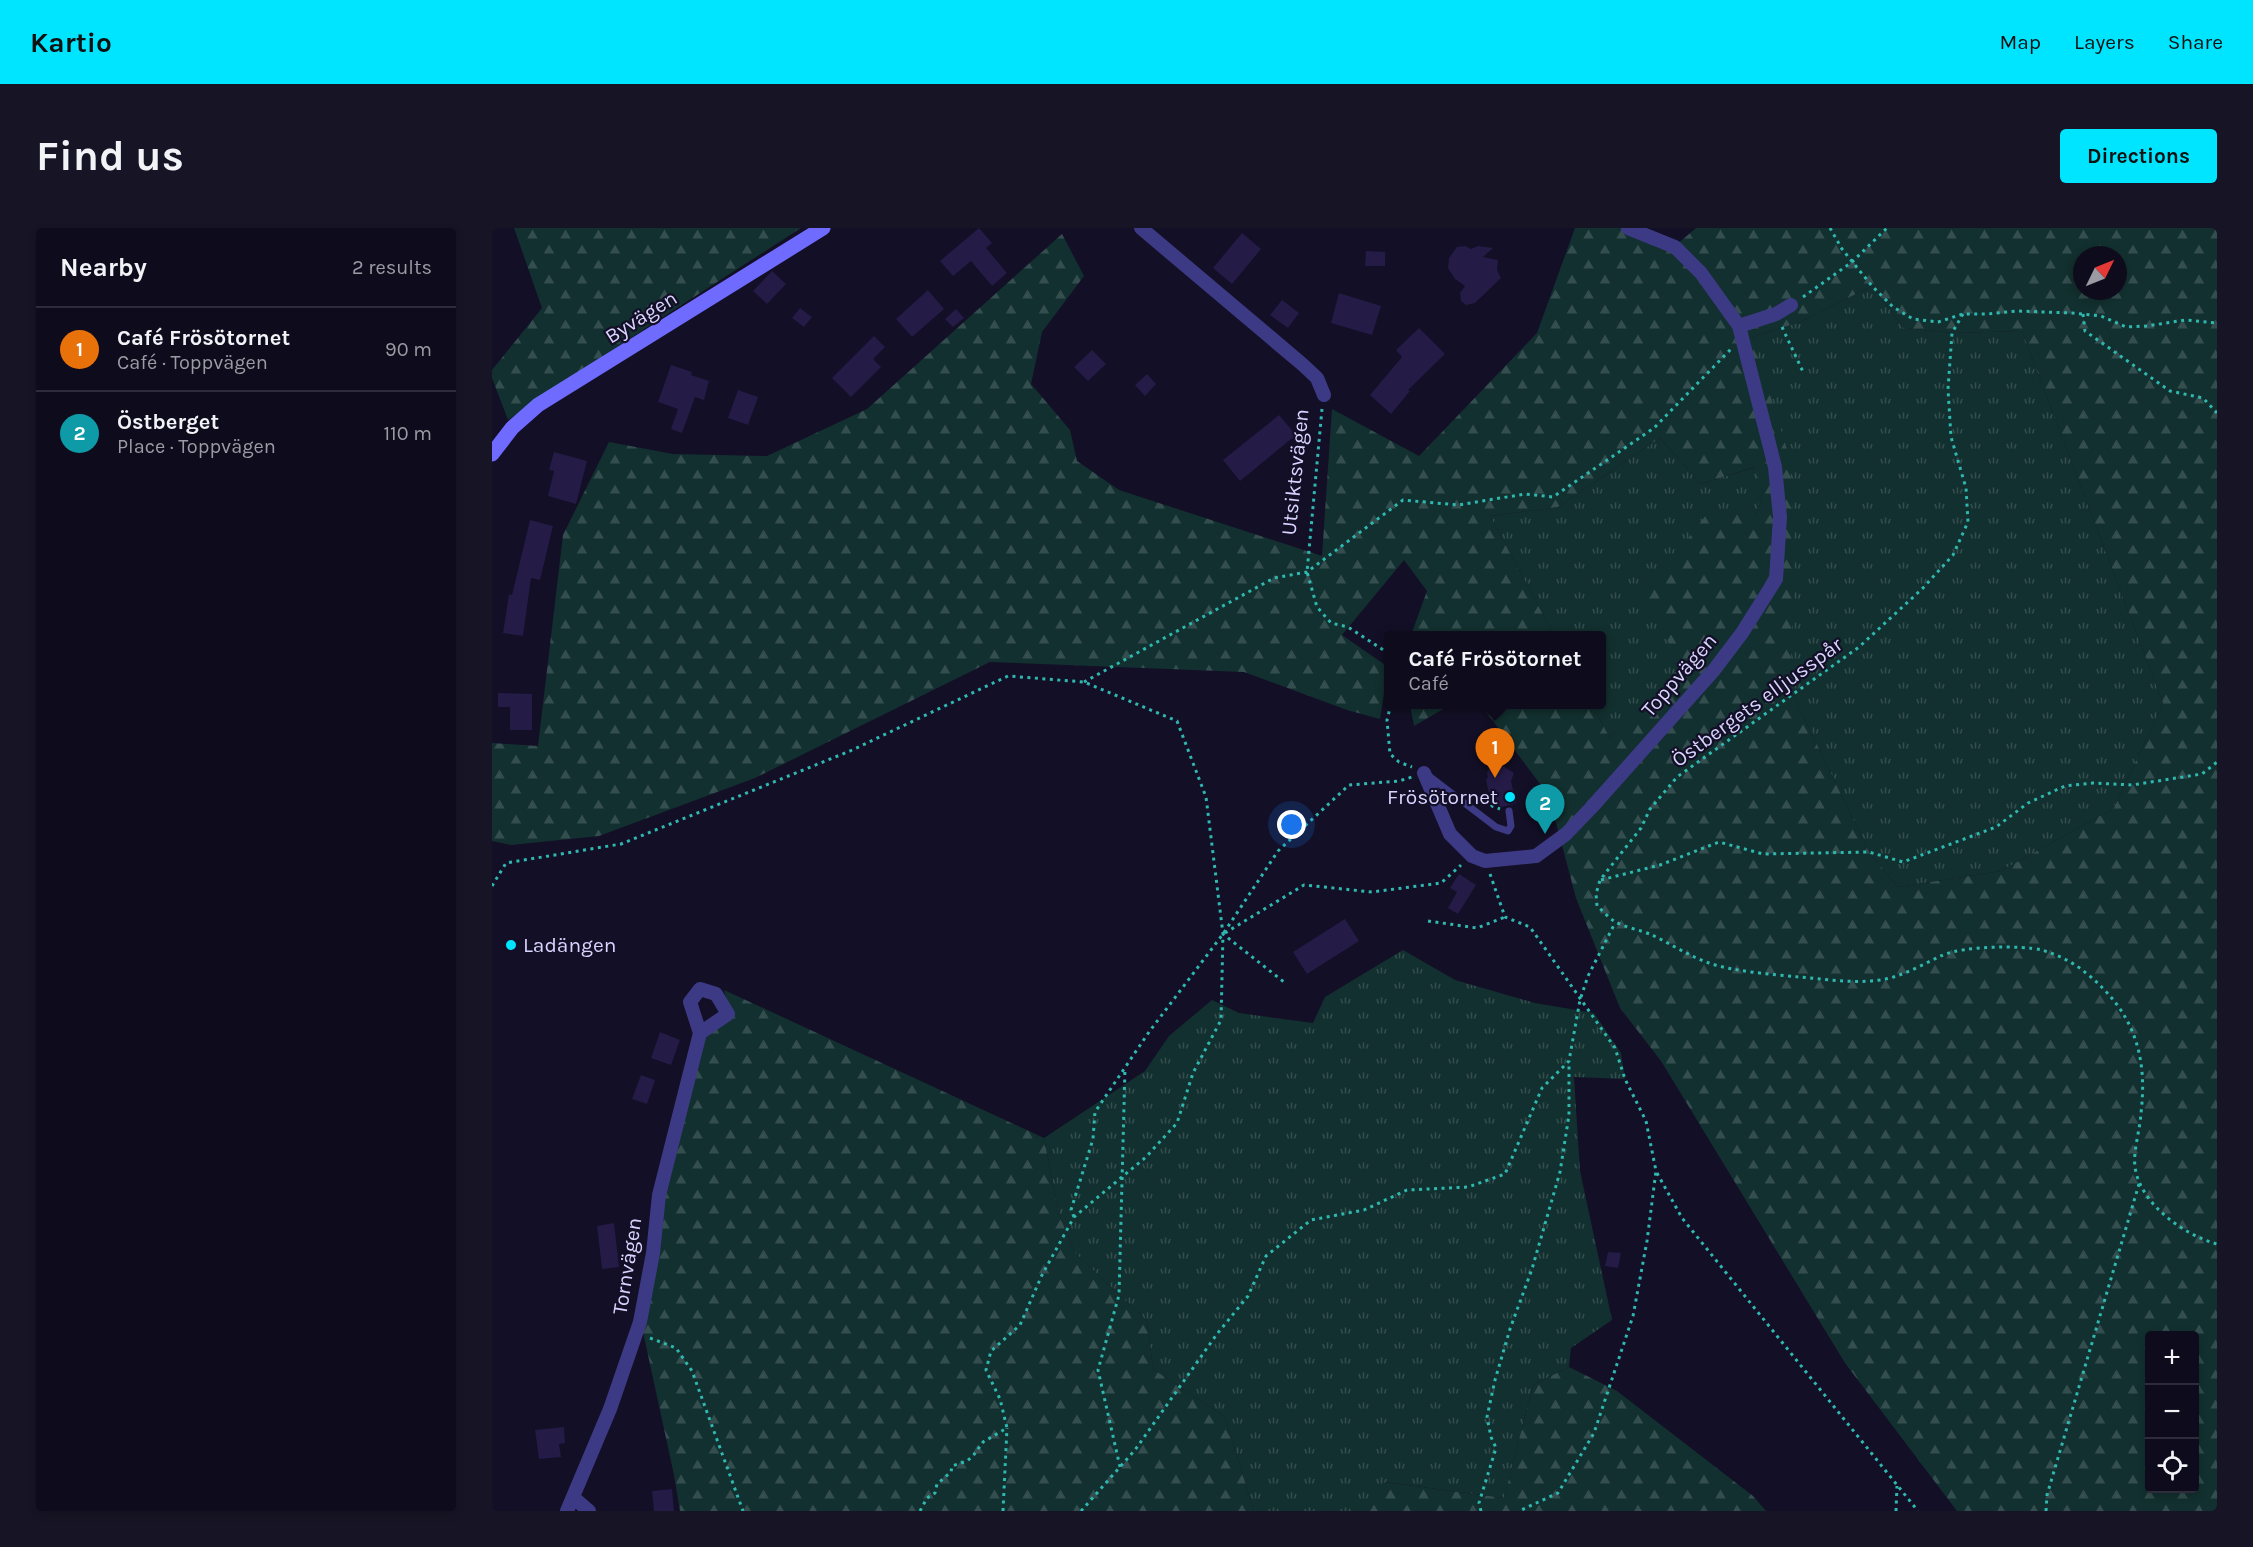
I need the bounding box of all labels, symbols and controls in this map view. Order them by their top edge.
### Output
text: Kartio [30,26,112,59]
text: Map [1999,30,2041,54]
text: Layers [2074,30,2135,54]
text: Share [2168,30,2223,54]
button: Directions [2060,129,2217,183]
text: Find us [36,131,184,181]
north arrow [2073,246,2127,300]
text: Nearby [60,252,147,283]
text: 2 results [352,256,432,279]
street label: Byvägen [601,286,681,348]
text: Café Frösötornet [117,325,290,351]
text: 1 [76,338,83,361]
text: 90 m [385,338,432,361]
text: Café · Toppvägen [117,351,268,374]
street label: Utsiktsvägen [1276,408,1314,536]
text: Östberget [117,409,219,435]
text: 2 [73,422,86,445]
text: 110 m [383,422,432,445]
text: Place · Toppvägen [117,435,276,458]
street label: Toppvägen [1636,629,1722,721]
popup [1384,631,1606,709]
street label: Östbergets elljusspår [1667,632,1847,772]
text: Café Frösötornet [1408,646,1582,672]
text: Café [1408,672,1449,695]
pin: 1 [1476,728,1514,778]
pin: 2 [1526,784,1564,834]
place label: Frösötornet [1387,785,1498,809]
marker: Frösötornet [1503,790,1517,804]
your location [1277,810,1306,839]
place label: Ladängen [523,933,616,957]
marker: Ladängen [504,938,518,952]
street label: Tornvägen [607,1216,647,1316]
map controls [2145,1331,2199,1493]
button: + [2145,1331,2199,1385]
button: − [2145,1385,2199,1439]
button: locate [2145,1439,2199,1493]

